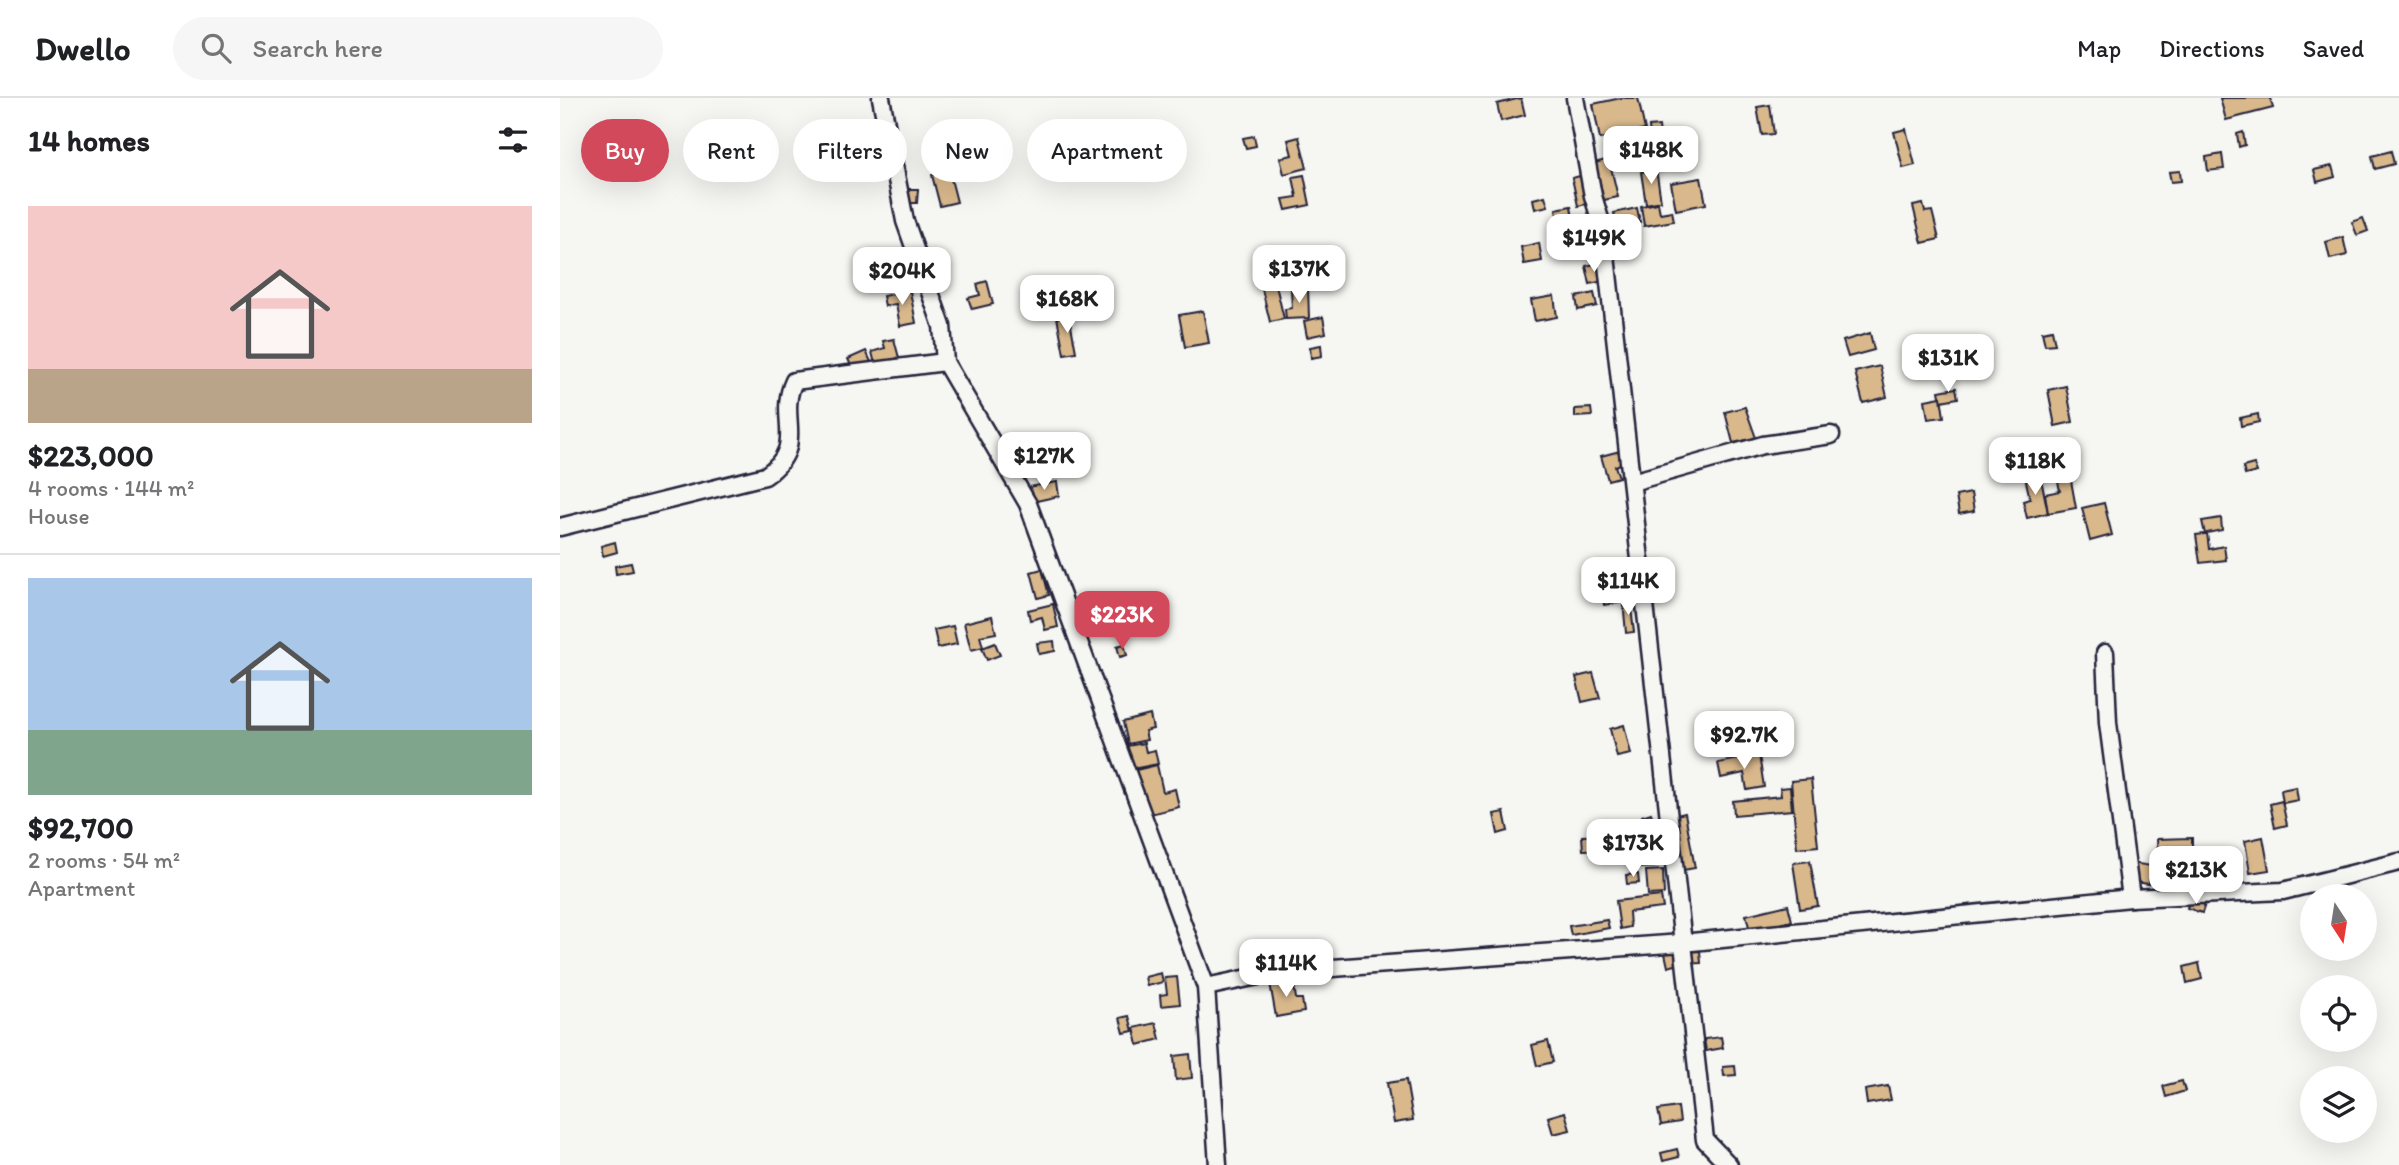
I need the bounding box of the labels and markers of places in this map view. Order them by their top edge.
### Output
pin: $148K [1602,126,1700,186]
pin: $149K [1545,214,1643,274]
pin: $137K [1250,246,1348,305]
pin: $204K [853,248,951,307]
pin: $168K [1018,275,1116,335]
pin: $131K [1899,334,1997,394]
pin: $127K [995,432,1093,492]
pin: $118K [1986,438,2084,497]
pin: $114K [1579,558,1677,617]
pin: $223K [1073,592,1171,651]
pin: $92.7K [1687,712,1801,771]
pin: $173K [1584,820,1682,879]
pin: $213K [2147,846,2245,906]
pin: $114K [1237,940,1335,999]

